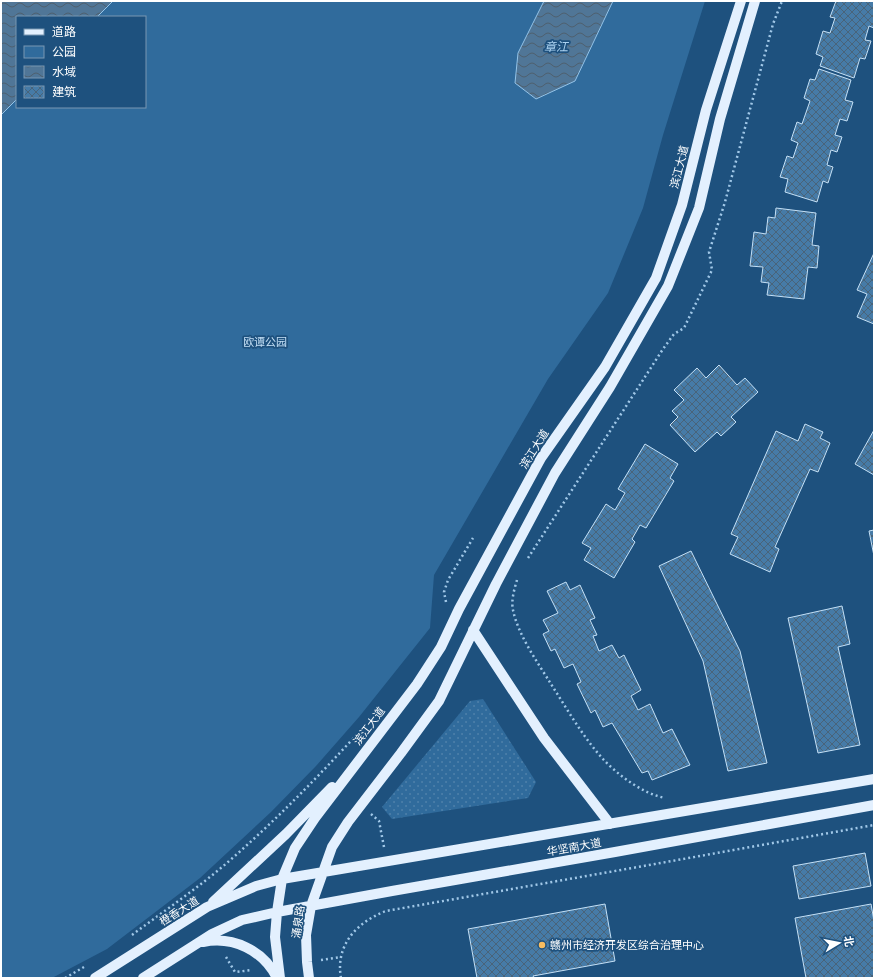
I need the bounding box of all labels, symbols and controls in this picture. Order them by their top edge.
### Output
legend [16,16,146,108]
text: 道路 [52,25,76,39]
water label: 章江 [544,40,570,54]
text: 公园 [52,45,76,59]
text: 水域 [52,65,76,79]
text: 建筑 [52,85,76,99]
street label: 滨江大道 [668,144,691,190]
park label: 欧谭公园 [243,336,287,349]
street label: 滨江大道 [517,427,552,471]
street label: 滨江大道 [351,705,388,748]
street label: 华坚南大道 [546,836,602,859]
street label: 橙香大道 [157,894,201,929]
street label: 涌泉路 [290,905,307,939]
north arrow [819,923,859,963]
text: 北 [841,935,856,948]
place label: 赣州市经济开发区综合治理中心 [550,939,704,952]
marker: 赣州市经济开发区综合治理中心 [537,940,547,950]

